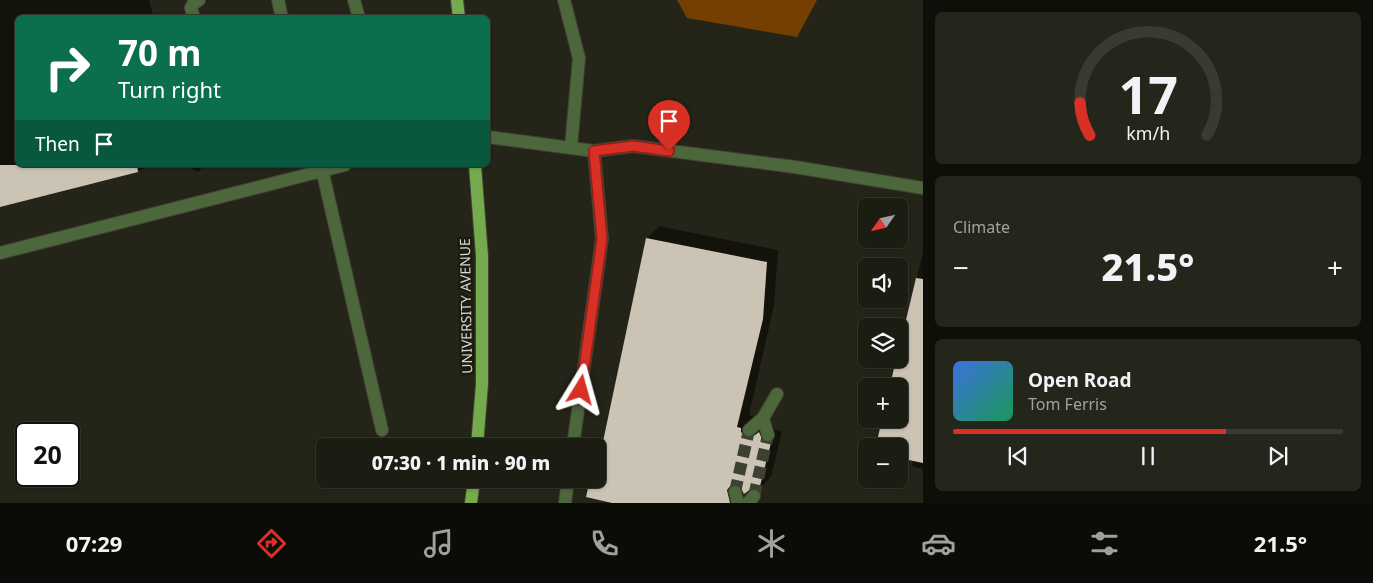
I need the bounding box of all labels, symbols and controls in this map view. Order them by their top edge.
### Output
text: 70 m [118,29,201,76]
icon: right [35,35,100,100]
text: 17 [1118,58,1178,129]
text: Turn right [118,74,221,104]
pin [648,100,690,151]
icon: arrive [655,107,683,135]
text: km/h [1126,121,1170,145]
icon: arrive [90,130,118,158]
text: Then [35,131,80,157]
north arrow [858,198,908,248]
map controls [858,198,908,488]
text: Climate [953,216,1010,238]
street label: UNIVERSITY AVENUE [455,238,476,374]
text: 21.5° [1102,240,1194,292]
text: − [953,248,969,286]
text: + [1327,248,1343,286]
button: sound [858,258,908,308]
button: layers [858,318,908,368]
position arrow [554,363,606,415]
text: Open Road [1028,367,1131,393]
button: + [858,378,908,428]
text: Tom Ferris [1028,393,1107,415]
speed limit sign: 20 [15,422,80,487]
button: − [858,438,908,488]
icon: previous [1004,442,1032,470]
icon: pause [1134,442,1162,470]
icon: next [1264,442,1292,470]
text: 07:30 · 1 min · 90 m [372,450,550,476]
icon: directions [254,526,289,561]
icon: music [421,526,456,561]
icon: phone [587,526,622,561]
icon: climate [754,526,789,561]
icon: car [921,526,956,561]
icon: filters [1087,526,1122,561]
text: 07:29 [66,528,122,558]
text: 21.5° [1254,528,1307,558]

